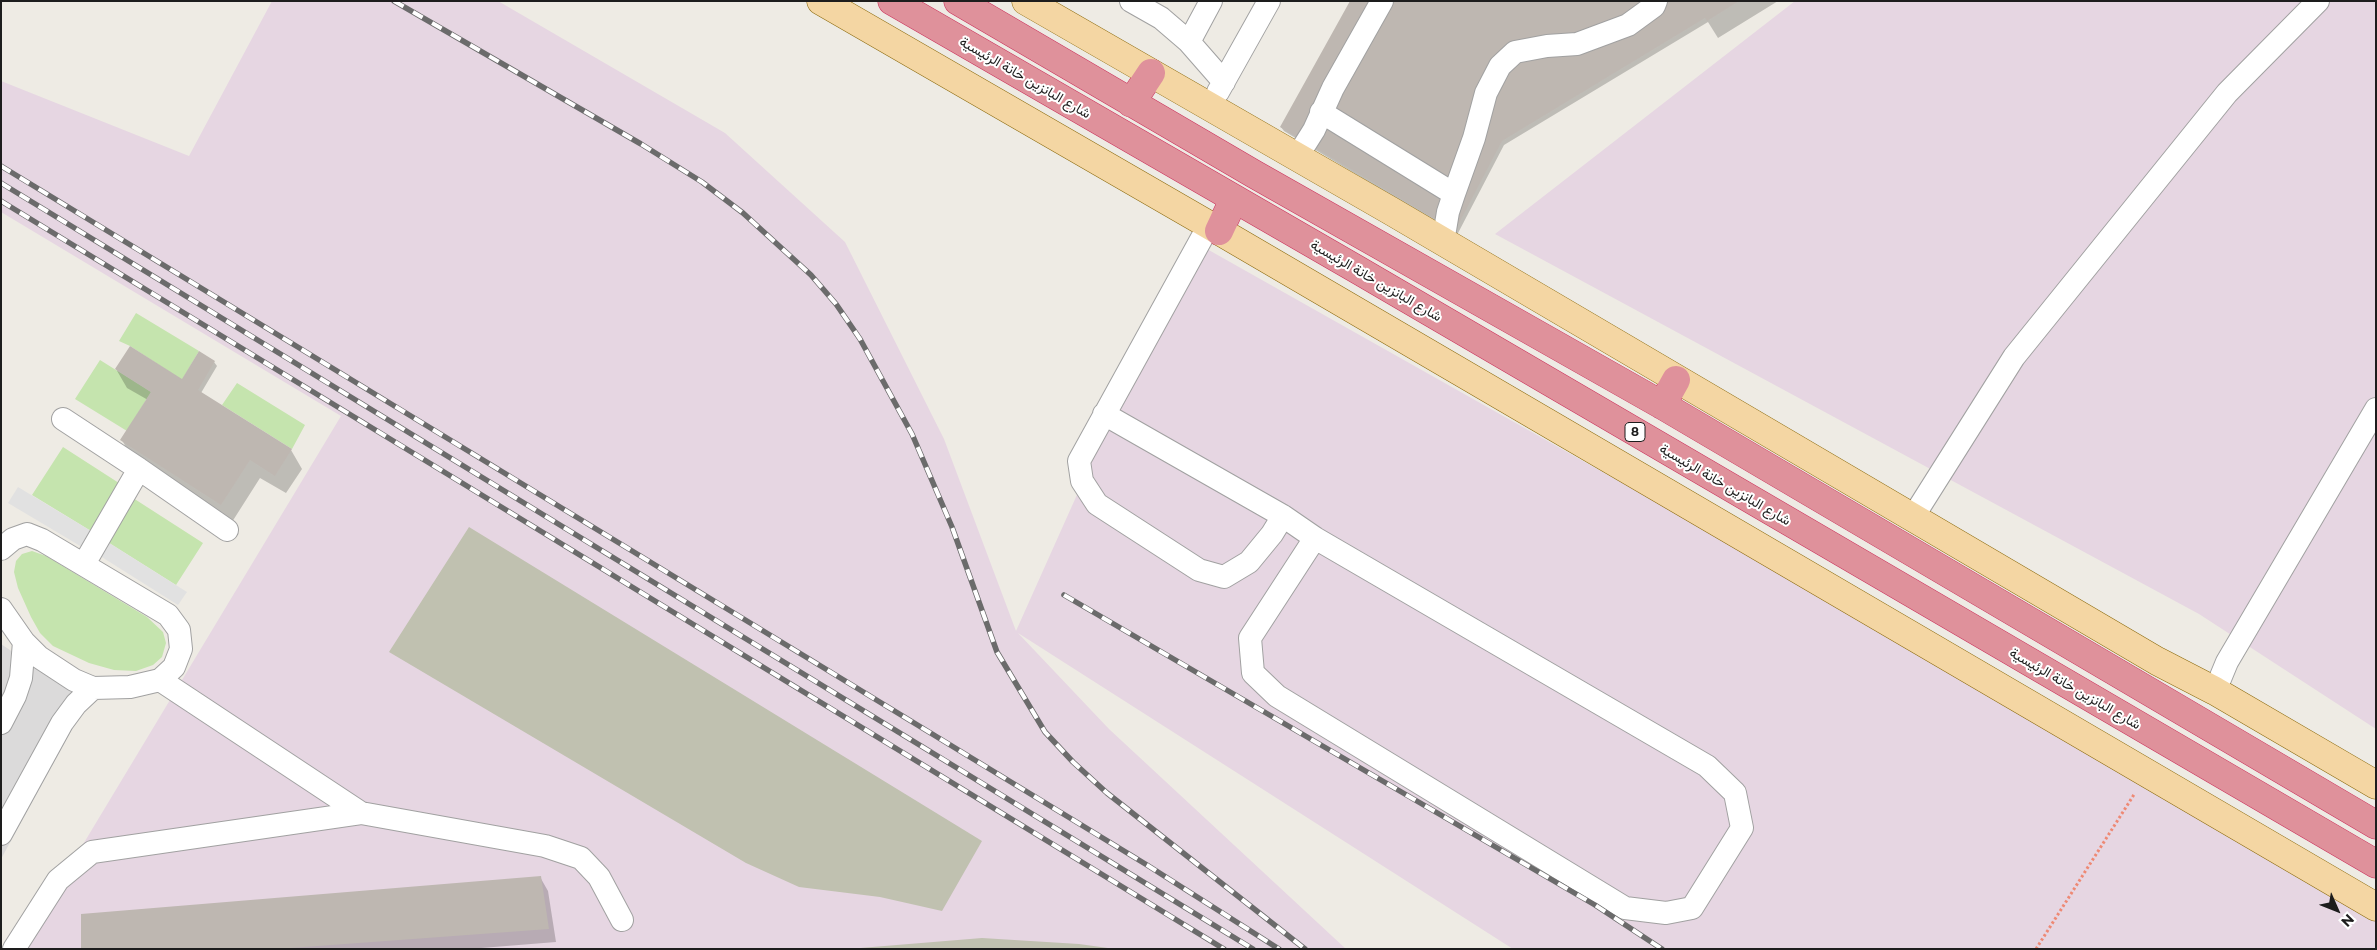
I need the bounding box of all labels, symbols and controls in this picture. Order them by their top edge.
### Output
street label: شارع البانزين خانة الرئيسية [956,34,1094,122]
street label: شارع البانزين خانة الرئيسية [1307,237,1445,325]
road number: 8 [1625,422,1645,442]
street label: شارع البانزين خانة الرئيسية [1656,441,1794,529]
street label: شارع البانزين خانة الرئيسية [2006,645,2144,733]
north arrow [2312,885,2362,935]
text: N [2337,910,2358,931]

